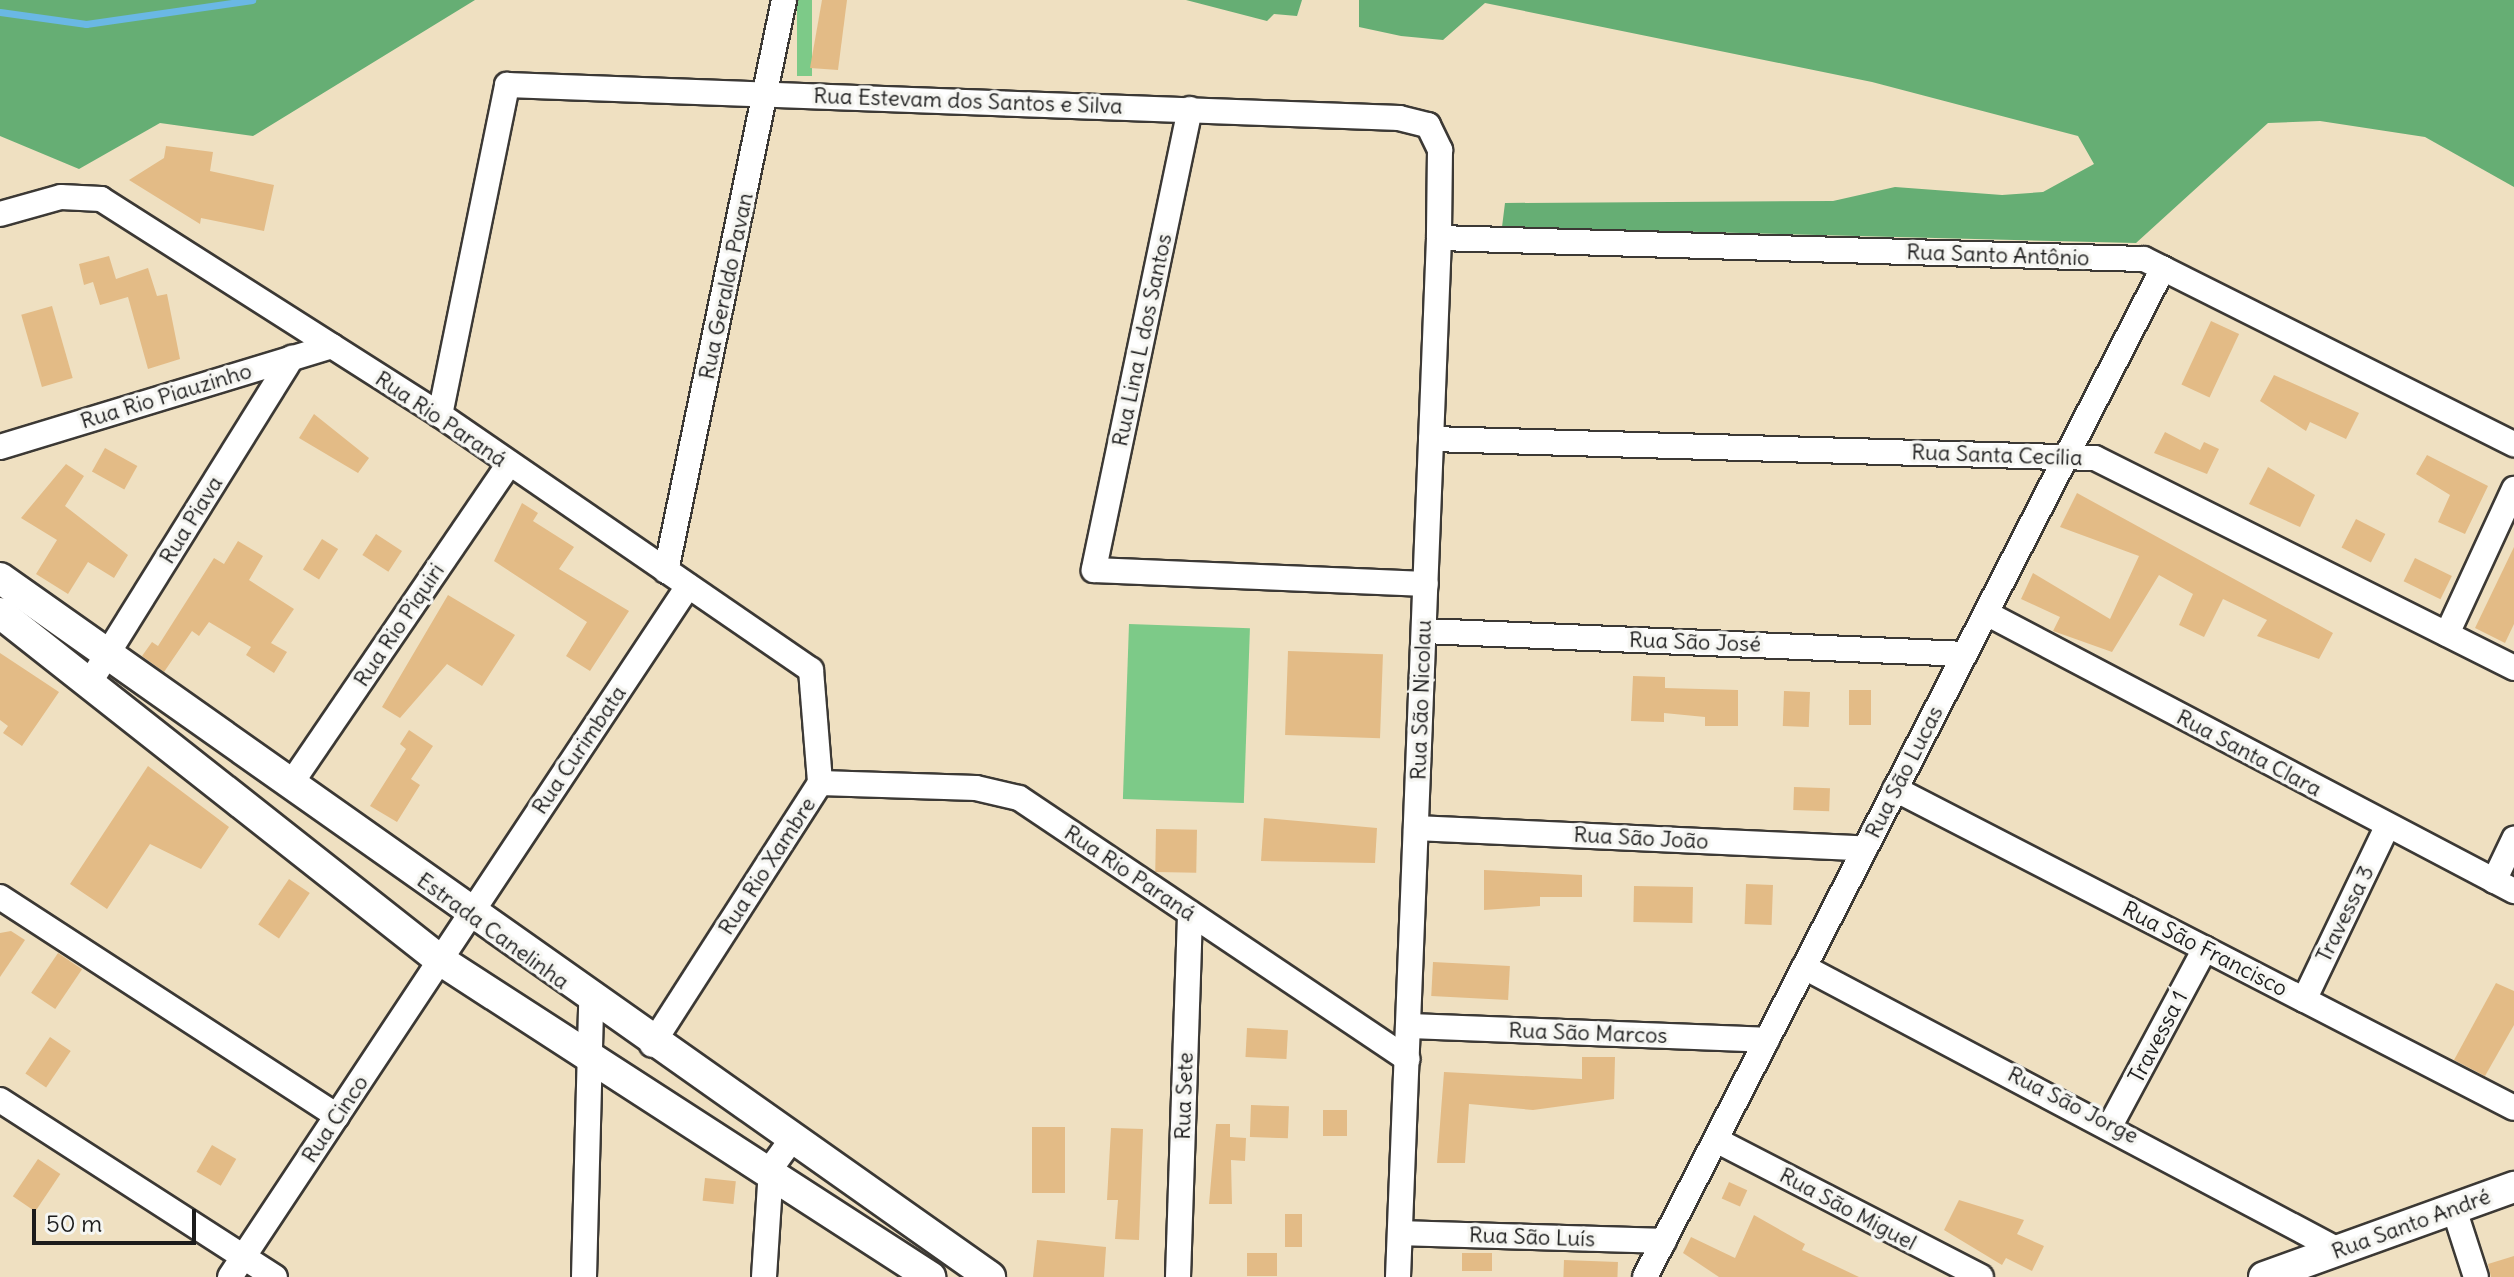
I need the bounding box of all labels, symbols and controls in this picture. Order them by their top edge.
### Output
street label: Rua Estevam dos Santos e Silva [813,82,1123,120]
street label: Rua Geraldo Pavan [693,190,759,382]
street label: Rua Lina L dos Santos [1107,231,1177,449]
street label: Rua Santo Antônio [1906,239,2090,271]
street label: Rua Rio Piauzinho [77,357,255,435]
street label: Rua Rio Paraná [370,365,512,473]
street label: Rua Santa Cecília [1911,439,2083,471]
street label: Rua Piava [154,471,228,569]
street label: Rua Rio Piquiri [348,558,450,692]
street label: Rua São Nicolau [1405,619,1437,781]
street label: Rua São José [1629,627,1761,657]
street label: Rua Curimbata [526,681,632,819]
street label: Rua São Lucas [1859,702,1949,842]
street label: Rua Santa Clara [2172,704,2326,802]
street label: Rua Rio Xambre [713,792,821,940]
street label: Rua Rio Paraná [1059,819,1201,927]
street label: Rua São João [1573,821,1709,855]
street label: Travessa 3 [2310,861,2380,967]
street label: Estrada Canelinha [412,867,574,995]
street label: Rua São Francisco [2118,896,2292,1002]
street label: Travessa 1 [2123,986,2193,1088]
street label: Rua São Marcos [1508,1017,1668,1049]
street label: Rua Sete [1169,1052,1199,1140]
street label: Rua São Jorge [2003,1061,2143,1149]
street label: Rua Cinco [296,1070,374,1168]
street label: Rua São Miguel [1775,1162,1921,1256]
street label: Rua Santo André [2328,1183,2494,1265]
scale bar [36,1193,200,1243]
text: 50 m [46,1208,102,1238]
street label: Rua São Luís [1468,1222,1596,1252]

